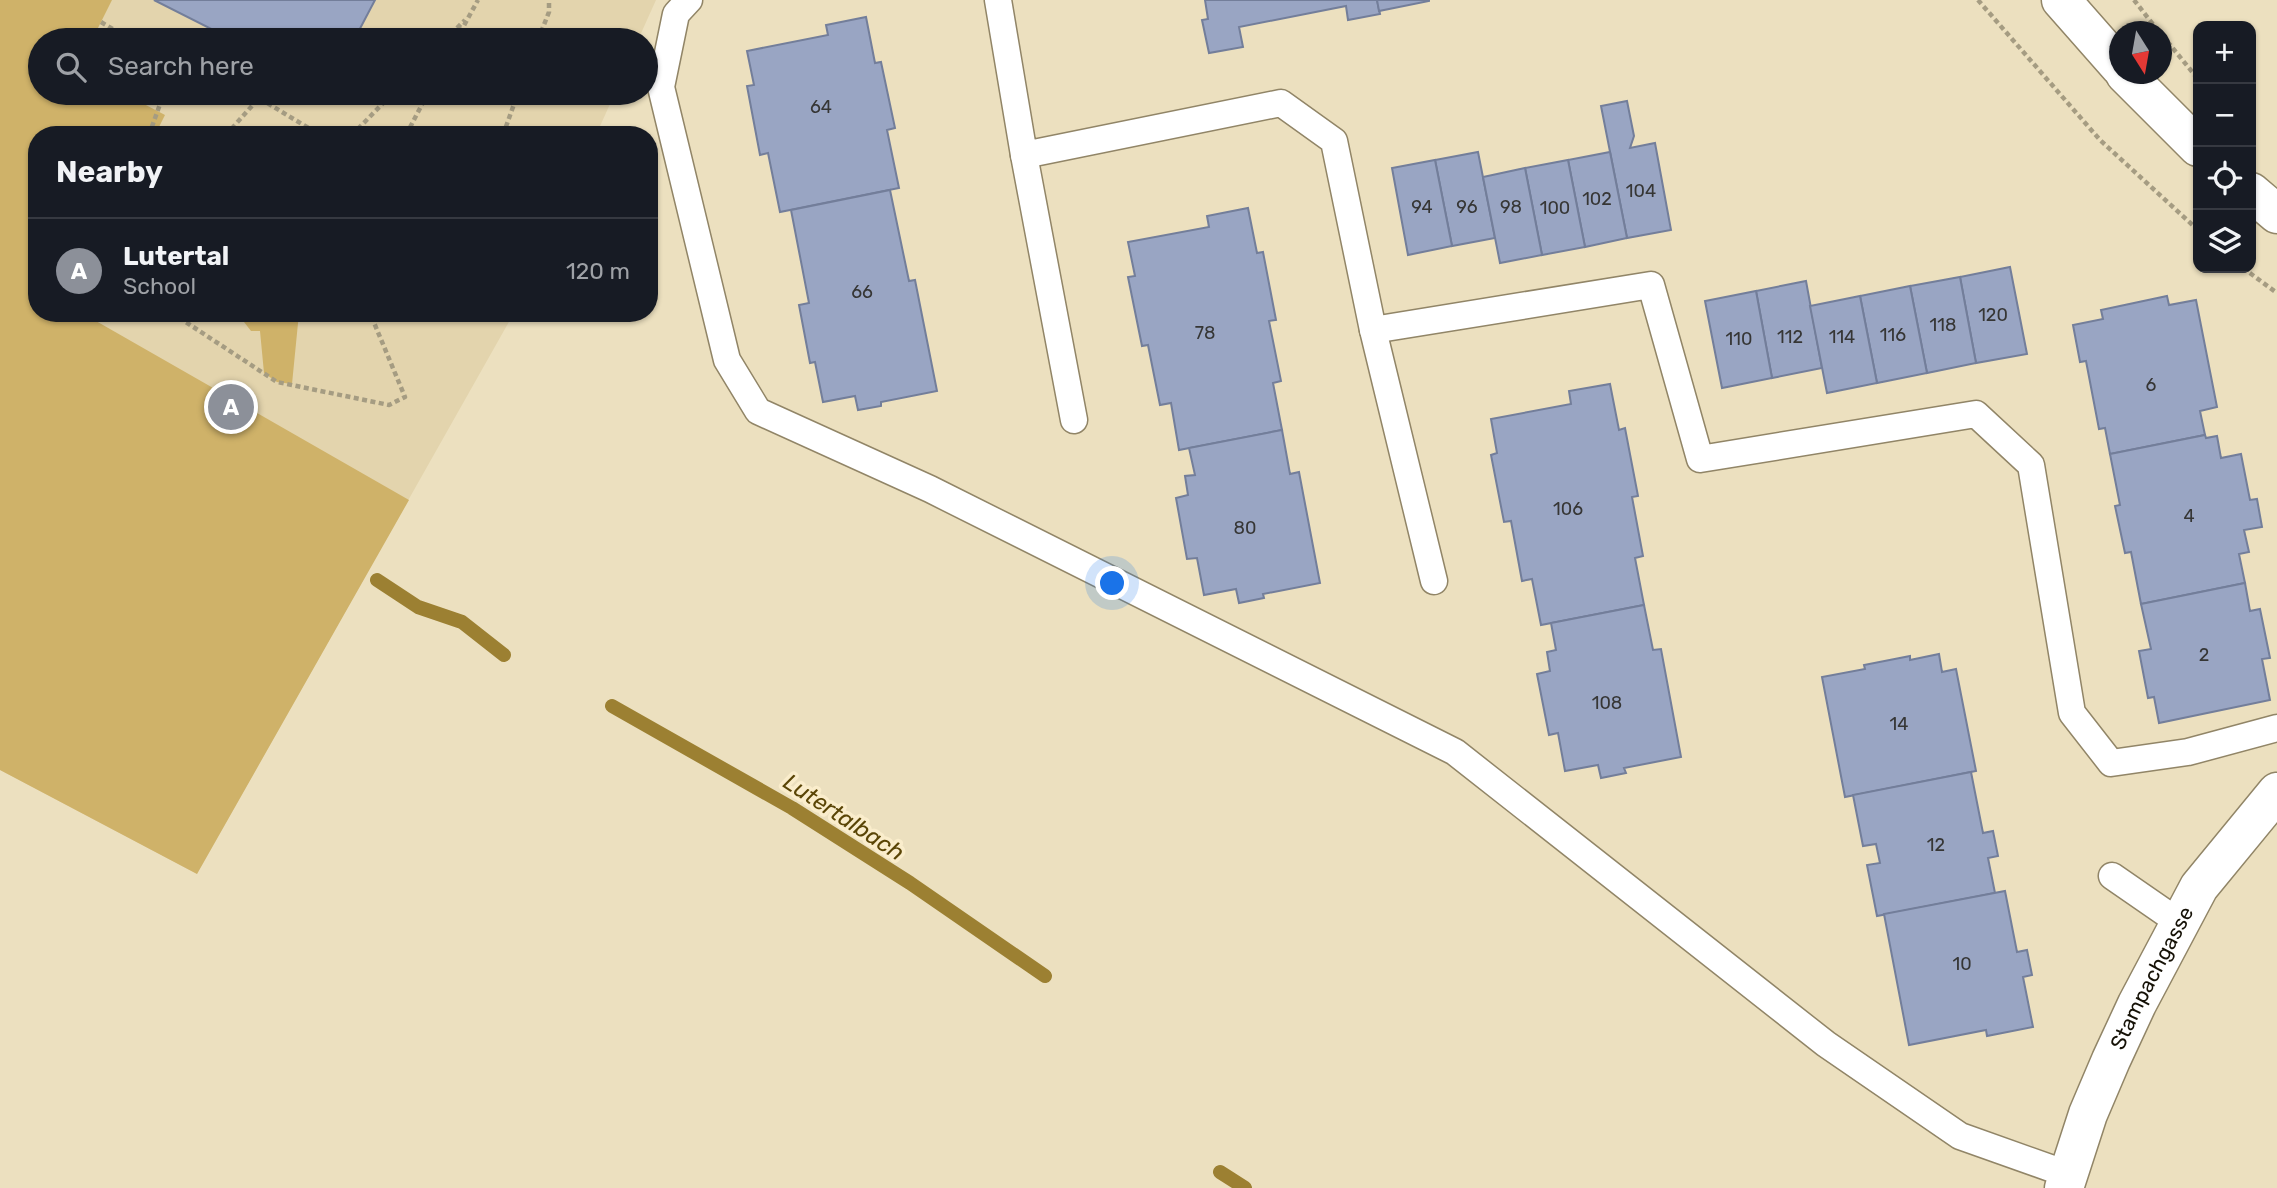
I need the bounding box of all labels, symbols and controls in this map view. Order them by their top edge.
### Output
north arrow [2109,21,2172,84]
map controls [2193,21,2256,273]
button: + [2193,21,2256,84]
search box [28,28,658,105]
icon: search [52,48,90,86]
text: Search here [108,51,254,82]
button: − [2193,84,2256,147]
house number: 64 [810,96,832,118]
button: locate [2193,147,2256,210]
text: Nearby [56,154,163,190]
house number: 104 [1626,180,1656,202]
house number: 102 [1582,188,1612,210]
house number: 94 [1411,196,1433,218]
house number: 96 [1456,196,1478,218]
house number: 98 [1500,196,1522,218]
house number: 100 [1540,197,1570,219]
button: layers [2193,210,2256,273]
text: Lutertal [123,241,229,272]
text: A [71,257,87,285]
text: 120 m [566,257,630,285]
text: School [123,272,196,300]
house number: 66 [851,281,873,303]
house number: 120 [1978,304,2008,326]
house number: 118 [1930,314,1956,336]
house number: 78 [1195,322,1215,344]
house number: 116 [1880,324,1906,346]
house number: 112 [1777,326,1803,348]
house number: 114 [1829,326,1855,348]
house number: 110 [1726,328,1752,350]
house number: 6 [2146,374,2157,396]
pin: A [208,381,254,433]
house number: 106 [1553,498,1583,520]
house number: 4 [2183,505,2195,527]
house number: 80 [1234,517,1256,539]
your location [1095,566,1129,600]
house number: 2 [2199,644,2209,666]
house number: 108 [1592,692,1622,714]
house number: 14 [1890,713,1908,735]
water label: Lutertalbach [778,768,910,866]
house number: 12 [1927,834,1945,856]
street label: Stampachgasse [2105,902,2198,1053]
house number: 10 [1952,953,1972,975]

